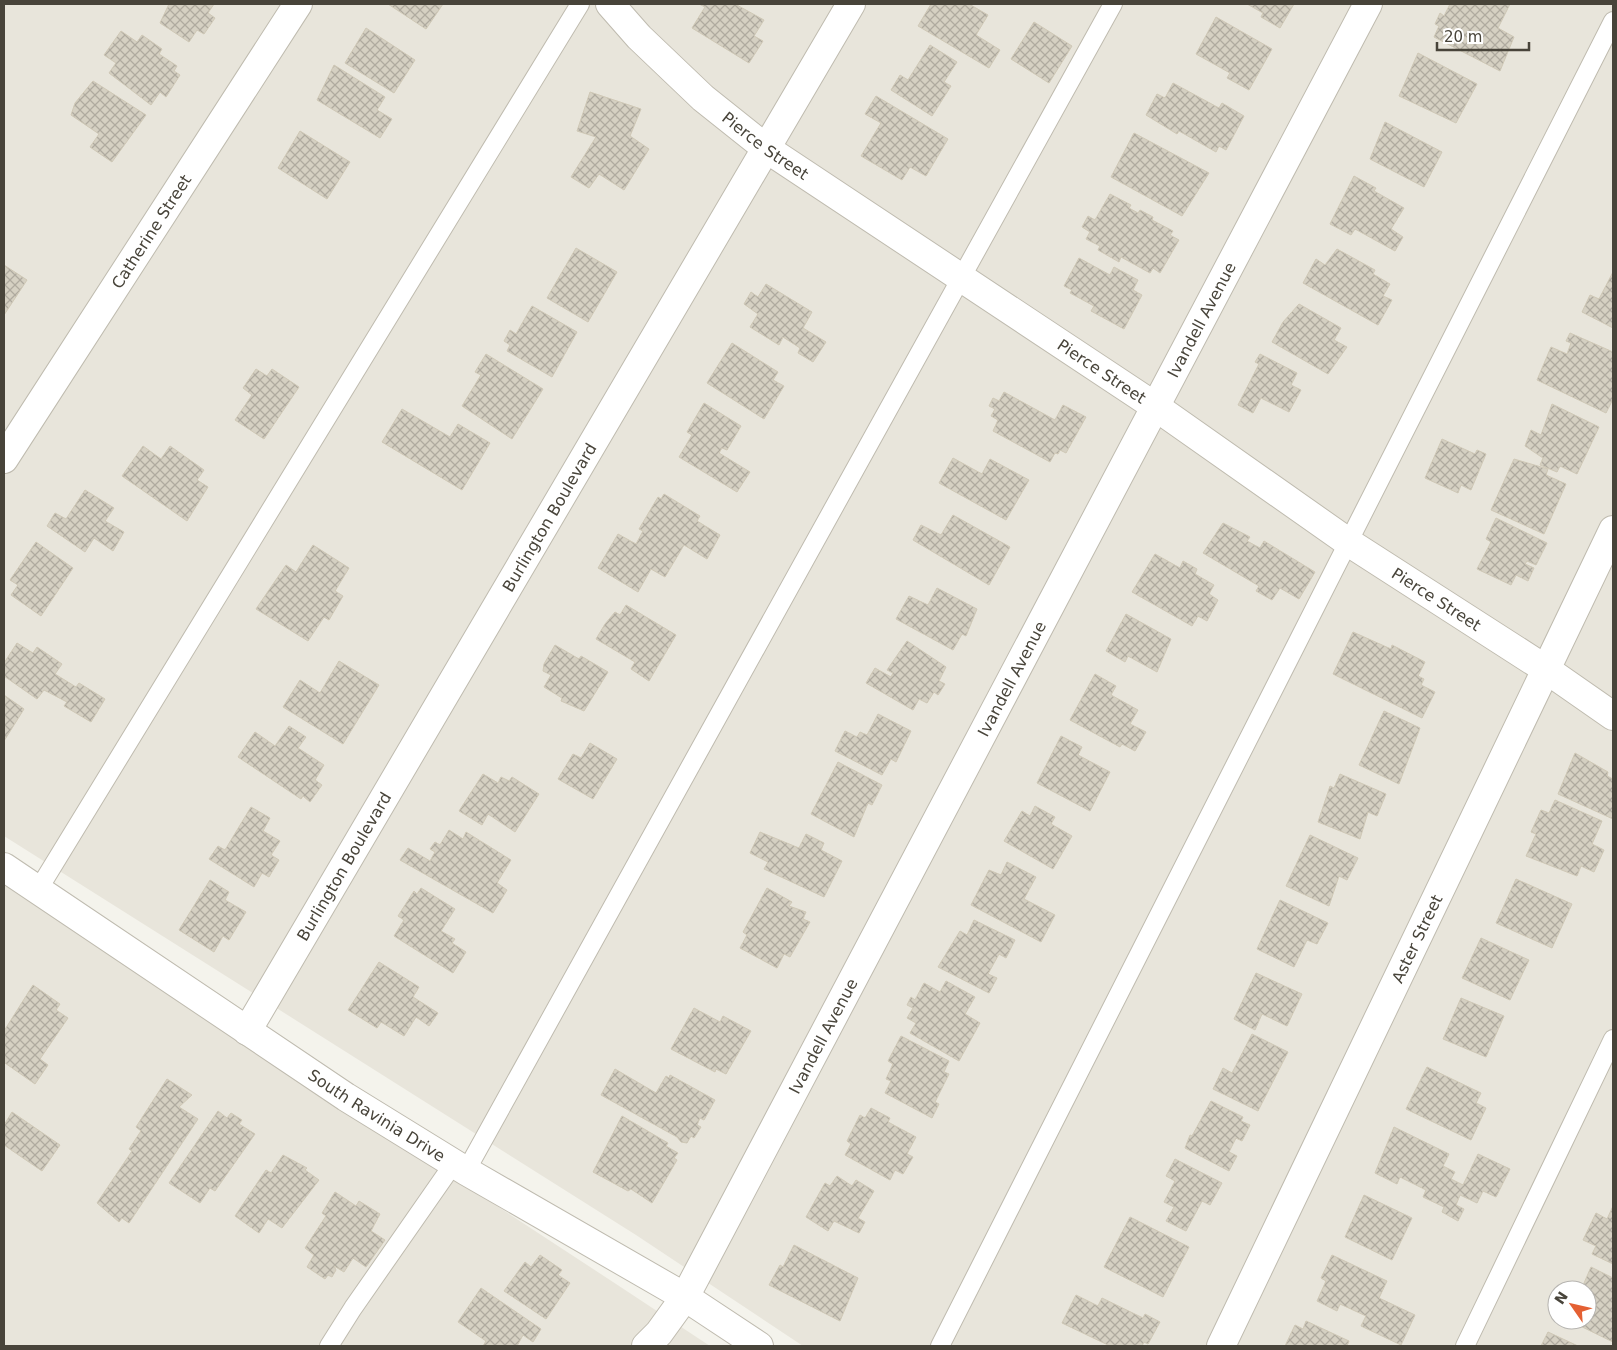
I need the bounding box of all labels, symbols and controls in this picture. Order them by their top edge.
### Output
scale bar [1437,20,1530,52]
text: 20 m [1444,28,1482,46]
street label: Pierce Street [719,108,812,183]
street label: Catherine Street [107,171,195,292]
street label: Ivandell Avenue [1163,259,1239,381]
street label: Pierce Street [1054,335,1150,407]
street label: Burlington Boulevard [498,440,600,595]
street label: Pierce Street [1388,563,1485,635]
street label: Ivandell Avenue [973,618,1050,740]
street label: Burlington Boulevard [293,789,395,944]
street label: Aster Street [1387,891,1446,986]
street label: Ivandell Avenue [785,975,861,1097]
street label: South Ravinia Drive [305,1065,449,1165]
north arrow [1547,1280,1597,1330]
text: N [1551,1288,1571,1307]

